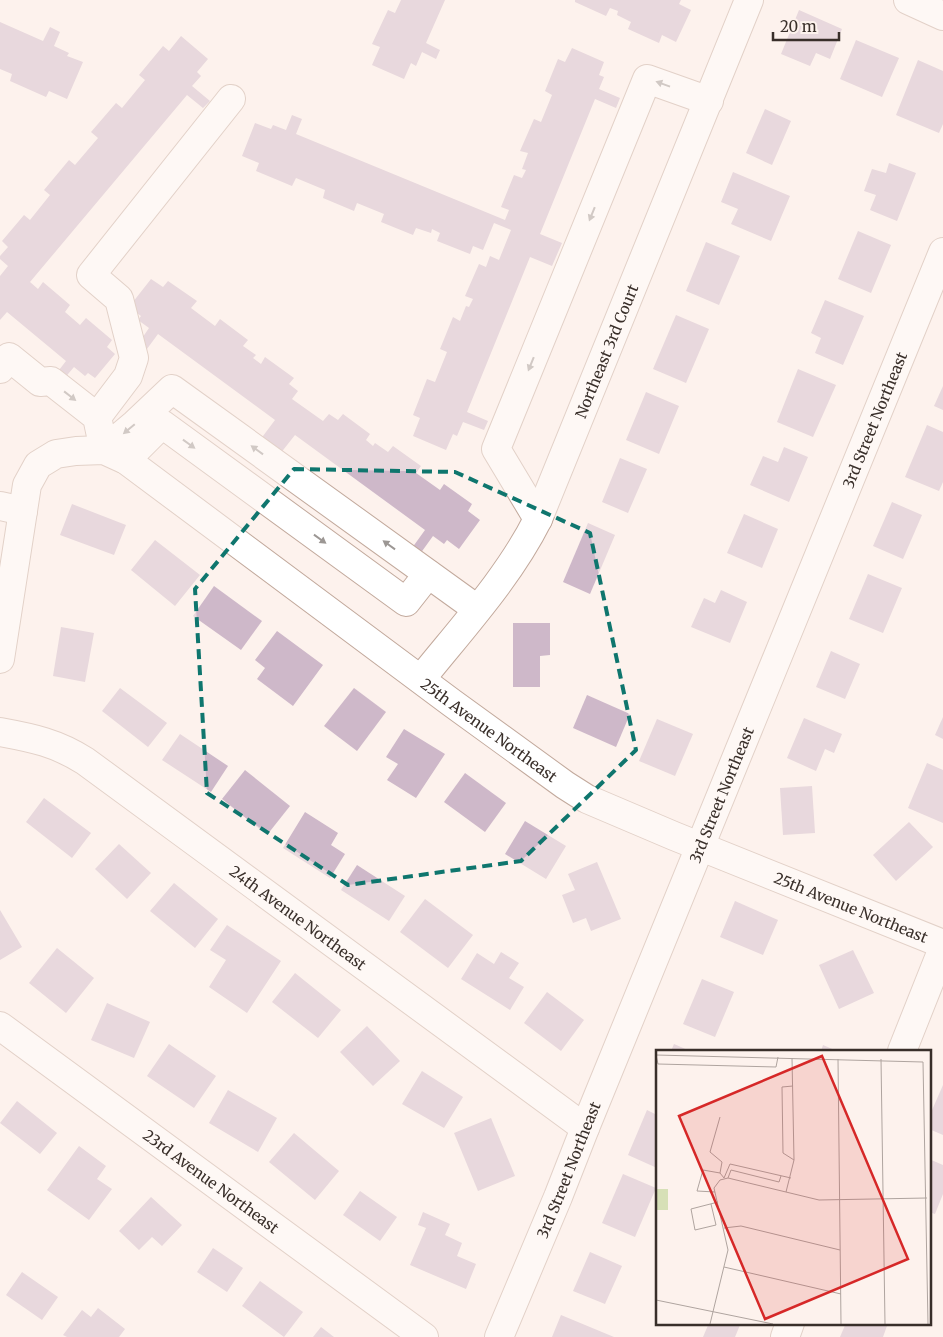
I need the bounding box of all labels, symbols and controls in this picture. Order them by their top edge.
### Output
scale bar [773,10,839,42]
text: 20 m [780,17,817,36]
one-way arrow [655,80,670,88]
one-way arrow [588,207,596,222]
street label: Northeast 3rd Court [571,281,642,421]
street label: 3rd Street Northeast [838,349,911,491]
one-way arrow [526,357,534,372]
one-way arrow [63,390,76,401]
one-way arrow [123,423,136,434]
one-way arrow [182,438,195,449]
one-way arrow [250,445,264,455]
one-way arrow [313,534,327,544]
one-way arrow [382,540,395,550]
street label: 25th Avenue Northeast [418,674,561,786]
street label: 3rd Street Northeast [685,724,758,866]
street label: 24th Avenue Northeast [226,861,370,974]
street label: 25th Avenue Northeast [771,868,931,946]
inset map [656,1050,930,1324]
street label: 3rd Street Northeast [532,1099,604,1241]
street label: 23rd Avenue Northeast [140,1125,283,1237]

